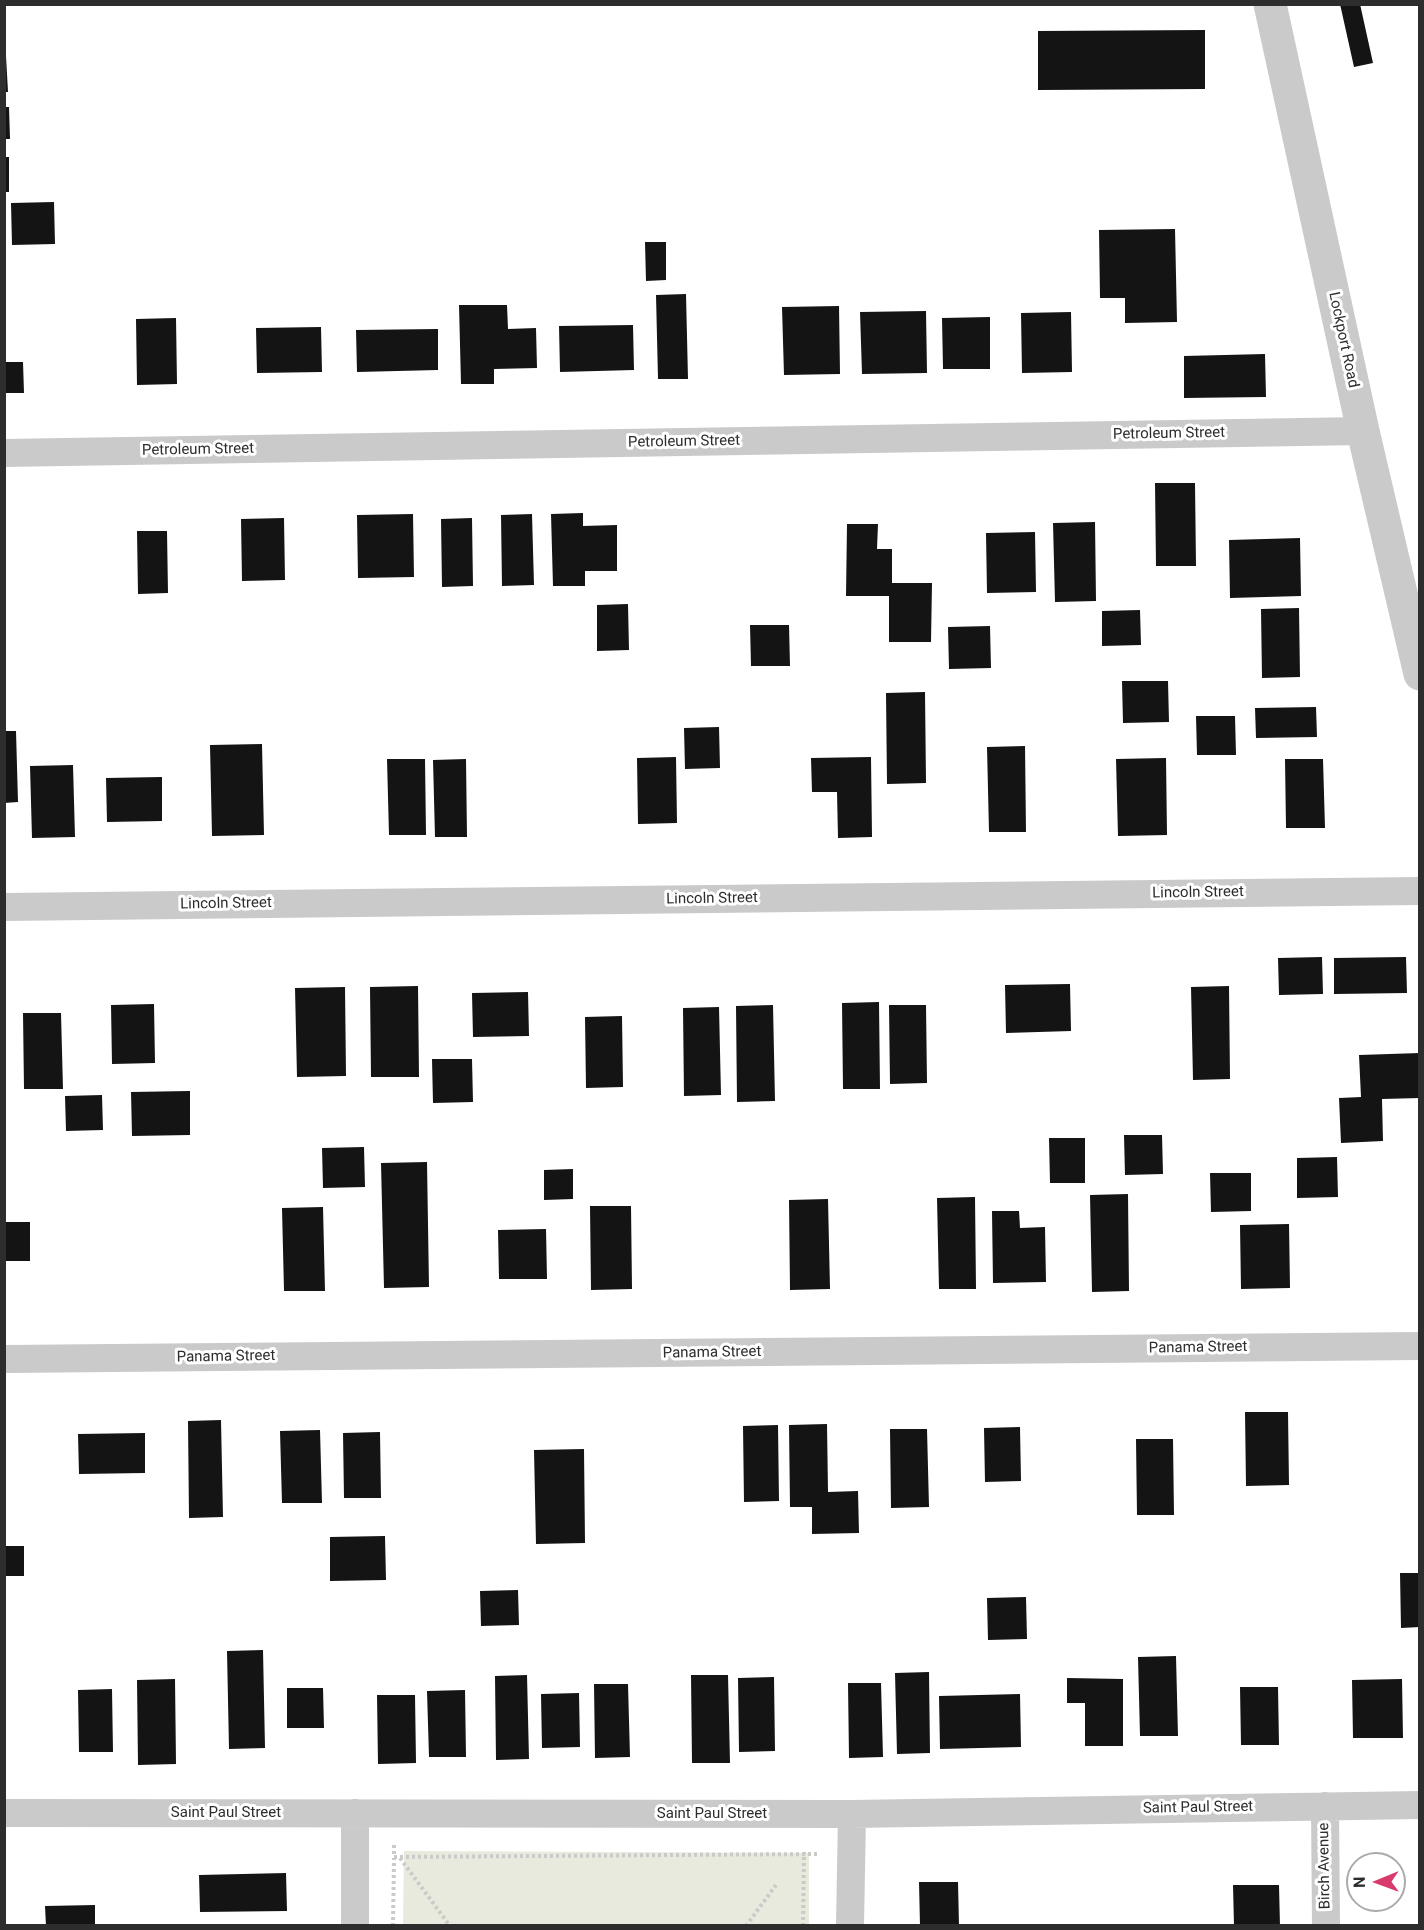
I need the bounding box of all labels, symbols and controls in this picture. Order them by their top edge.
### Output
street label: Lockport Road [1324,290,1362,390]
street label: Petroleum Street [1113,424,1225,444]
street label: Petroleum Street [628,432,740,452]
street label: Petroleum Street [142,440,254,460]
street label: Lincoln Street [1152,883,1244,903]
street label: Lincoln Street [666,889,758,909]
street label: Lincoln Street [180,894,272,914]
street label: Panama Street [1149,1338,1247,1358]
street label: Panama Street [663,1343,761,1363]
street label: Panama Street [177,1347,275,1367]
street label: Saint Paul Street [1143,1798,1253,1818]
street label: Saint Paul Street [171,1804,281,1822]
street label: Saint Paul Street [657,1805,767,1823]
street label: Birch Avenue [1315,1822,1335,1910]
north arrow [1346,1852,1406,1912]
text: N [1350,1876,1369,1888]

